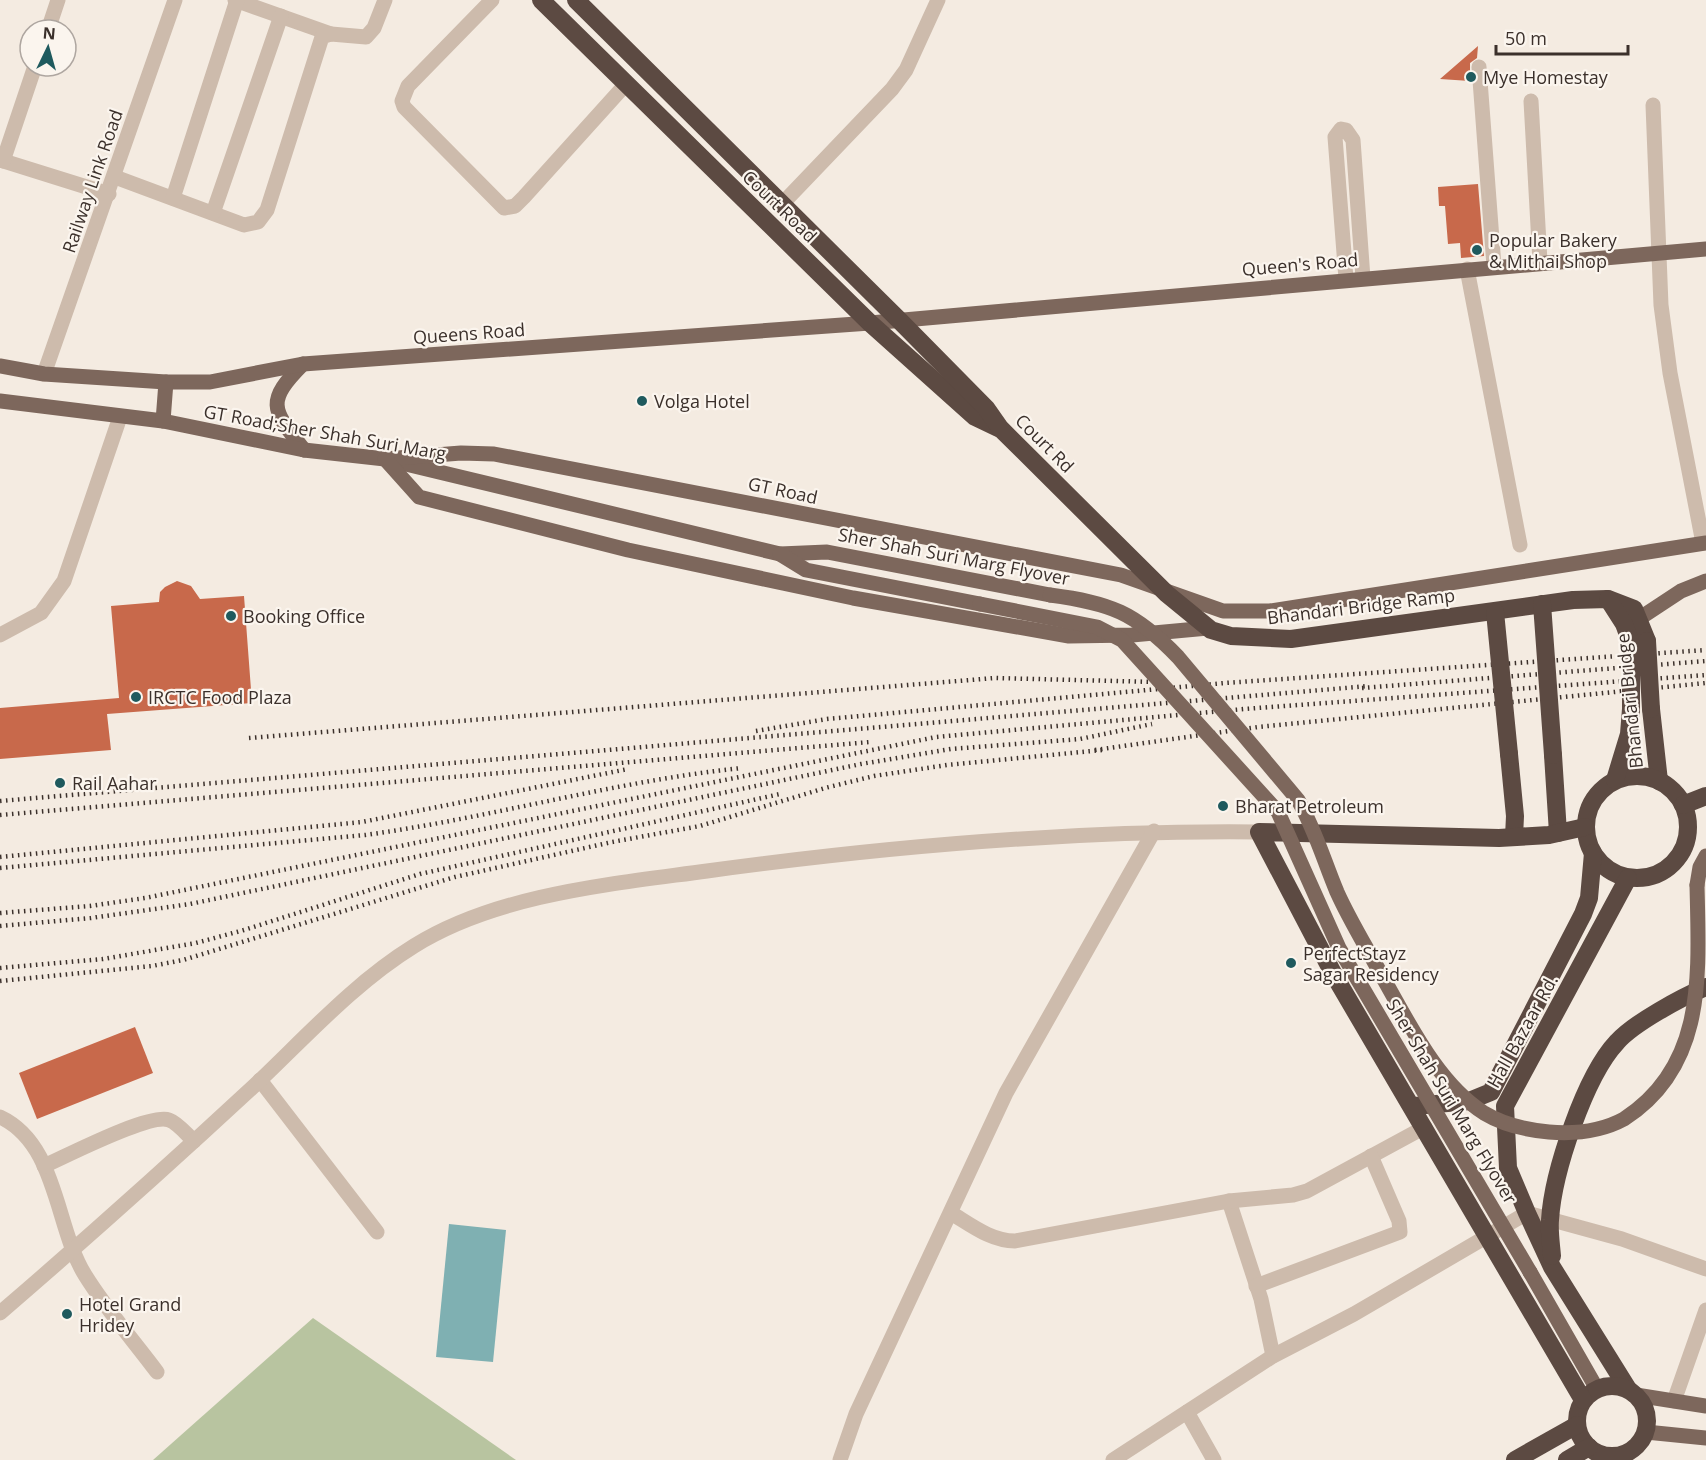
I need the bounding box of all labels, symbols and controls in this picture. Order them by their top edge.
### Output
north arrow [18,18,78,78]
scale bar [1496,18,1628,56]
text: N [42,22,57,45]
text: 50 m [1505,26,1547,50]
place label: Mye Homestay [1483,65,1609,89]
marker: Mye Homestay [1464,70,1478,84]
street label: Railway Link Road [56,106,128,256]
street label: Court Road [738,165,822,247]
place label: Popular Bakery & Mithai Shop [1489,228,1618,273]
marker: Popular Bakery & Mithai Shop [1470,243,1484,257]
street label: Queen's Road [1241,247,1359,281]
street label: Queens Road [412,317,526,349]
place label: Volga Hotel [654,389,750,413]
marker: Volga Hotel [635,394,649,408]
street label: GT Road;Sher Shah Suri Marg [202,399,448,465]
street label: Court Rd [1010,408,1080,478]
street label: GT Road [746,471,820,509]
street label: Sher Shah Suri Marg Flyover [836,522,1072,590]
street label: Bhandari Bridge Ramp [1266,583,1456,629]
place label: Booking Office [243,604,365,628]
marker: Booking Office [224,609,238,623]
street label: Bhandari Bridge [1610,632,1648,770]
place label: IRCTC Food Plaza [148,685,292,709]
marker: IRCTC Food Plaza [129,690,143,704]
place label: Rail Aahar [72,771,157,795]
marker: Rail Aahar [53,776,67,790]
place label: Bharat Petroleum [1235,794,1384,818]
marker: Bharat Petroleum [1216,799,1230,813]
place label: PerfectStayz Sagar Residency [1303,941,1440,986]
marker: PerfectStayz Sagar Residency [1284,956,1298,970]
street label: Hall Bazaar Rd. [1481,970,1563,1092]
street label: Sher Shah Suri Marg Flyover [1381,994,1523,1209]
place label: Hotel Grand Hridey [79,1292,181,1337]
marker: Hotel Grand Hridey [60,1307,74,1321]

